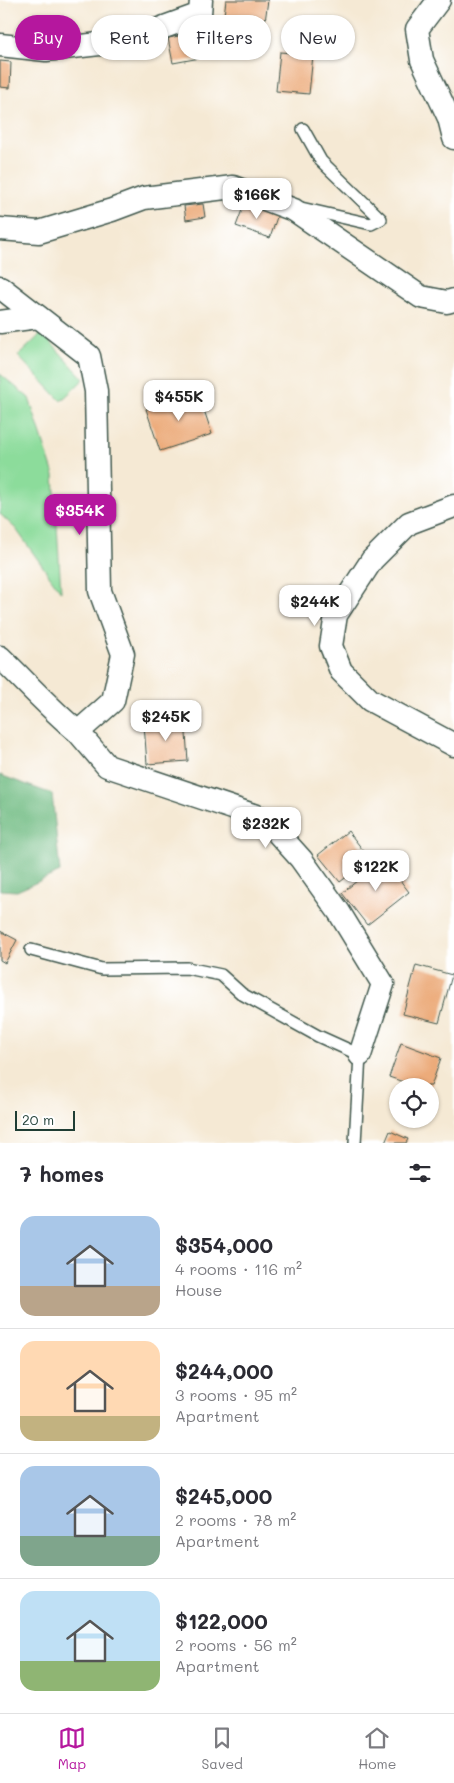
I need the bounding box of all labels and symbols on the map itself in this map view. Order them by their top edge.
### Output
pin: $166K [222,178,292,220]
pin: $455K [144,380,214,422]
pin: $354K [45,494,115,536]
pin: $244K [280,584,350,627]
pin: $245K [131,700,201,742]
pin: $232K [231,806,301,849]
pin: $122K [341,850,411,892]
scale bar [15,1108,75,1131]

